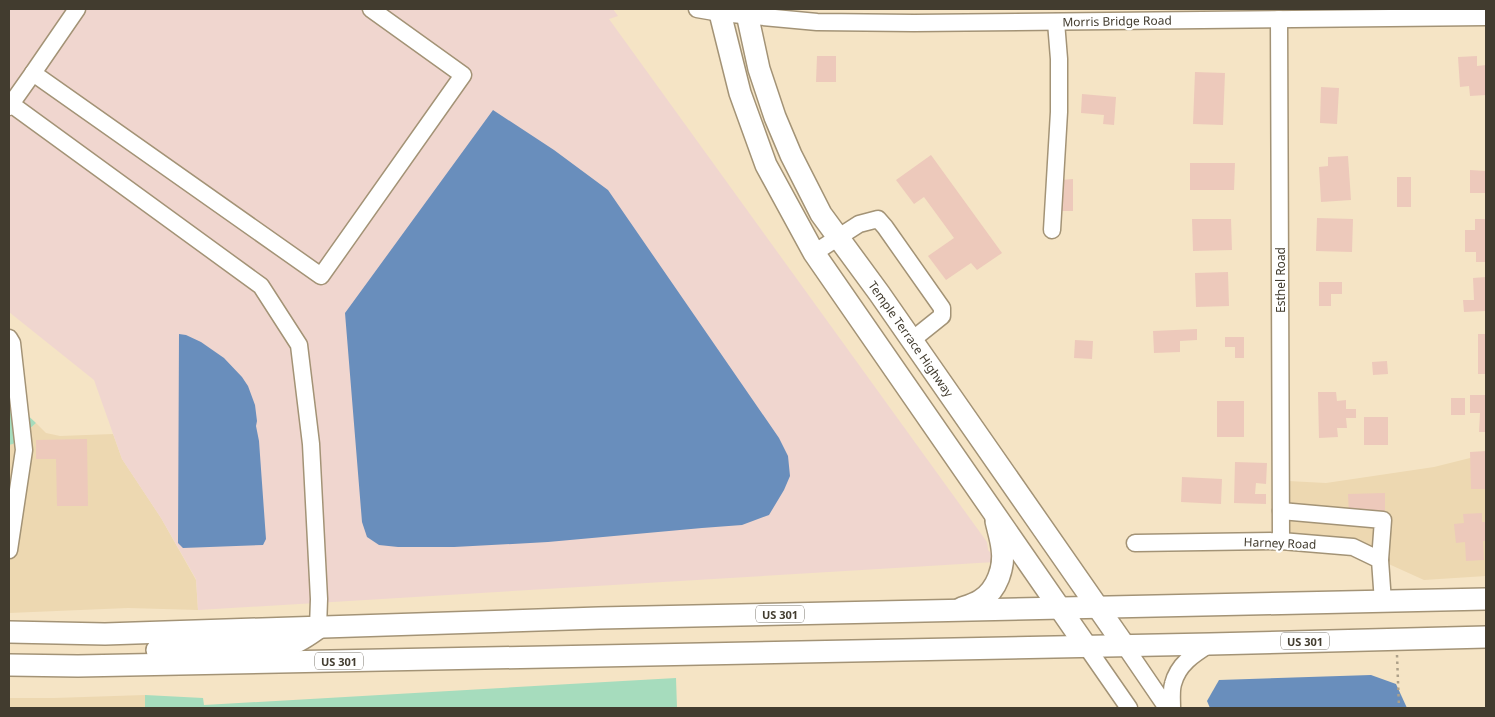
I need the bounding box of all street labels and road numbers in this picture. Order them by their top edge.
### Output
street label: Morris Bridge Road [1062,12,1172,30]
street label: Esthel Road [1272,247,1289,313]
street label: Temple Terrace Highway [864,278,958,401]
street label: Harney Road [1243,533,1317,553]
road number: US 301 [756,606,804,622]
road number: US 301 [1281,632,1329,649]
road number: US 301 [315,652,363,669]

